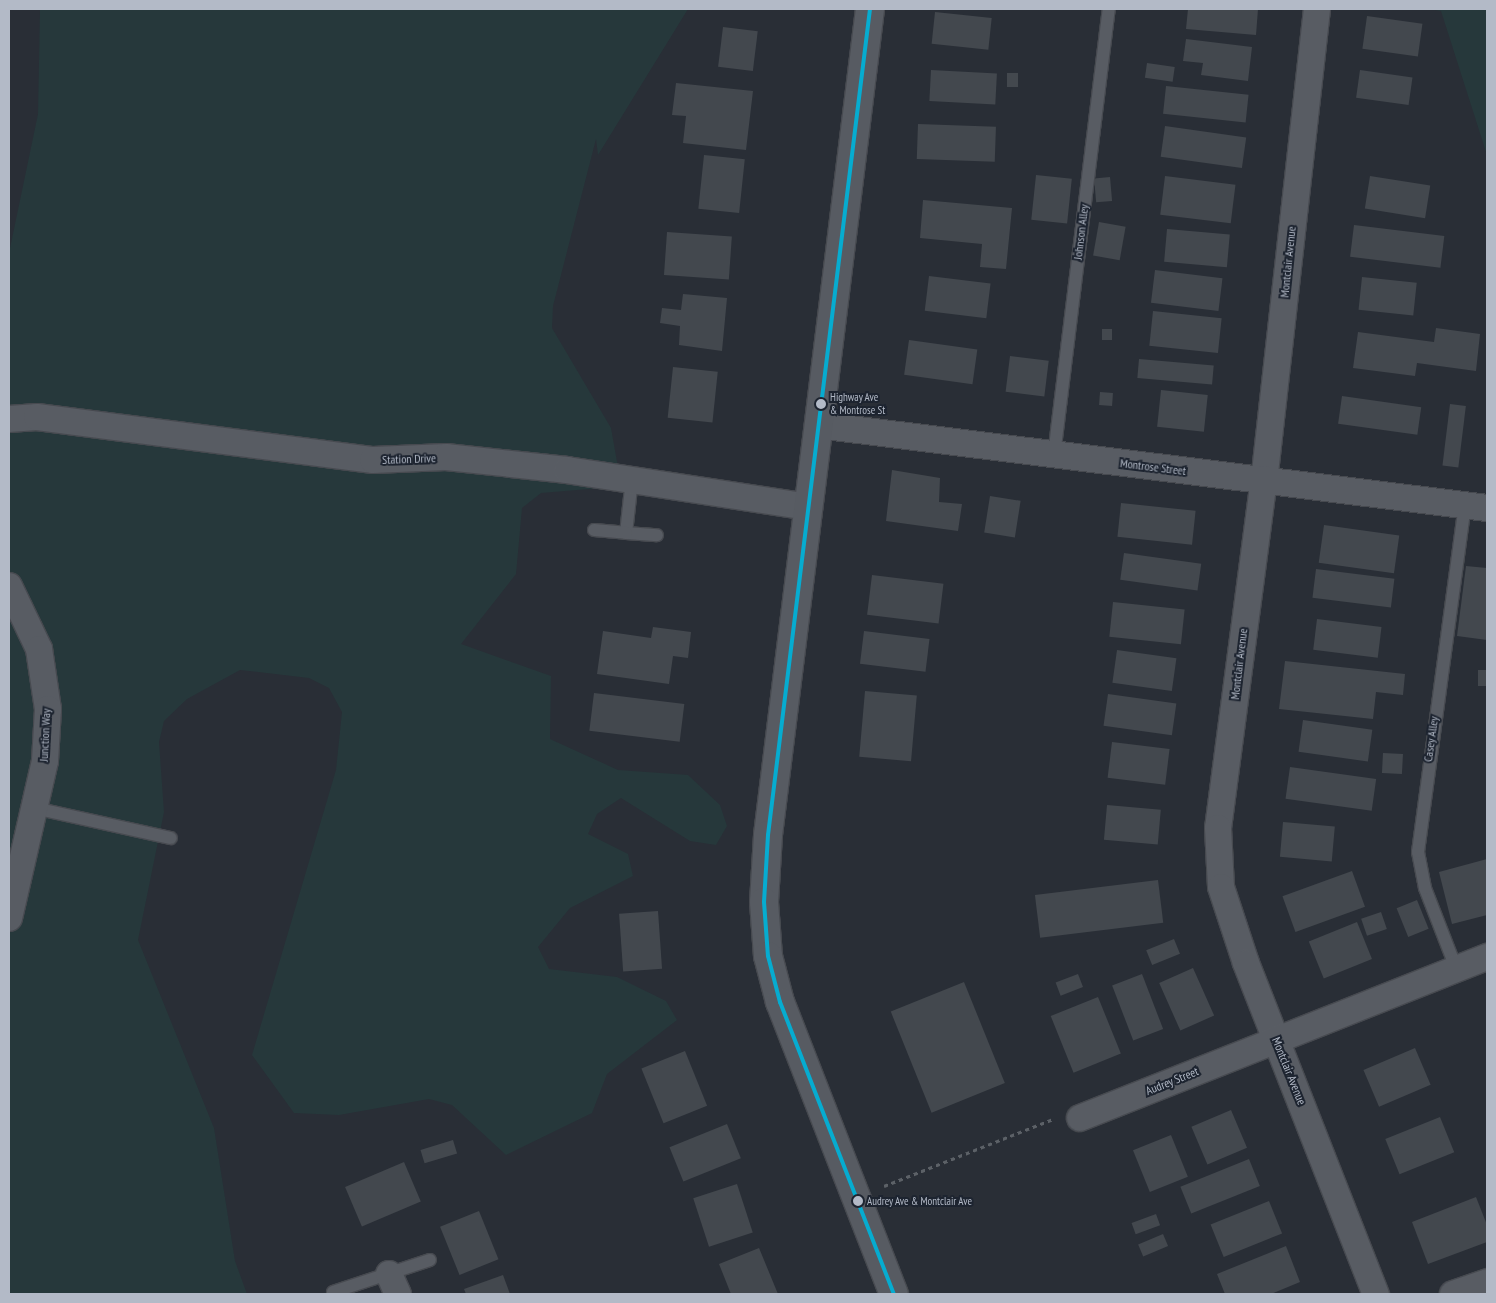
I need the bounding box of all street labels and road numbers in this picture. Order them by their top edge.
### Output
street label: Johnson Alley [1070,203,1092,261]
street label: Montclair Avenue [1277,225,1299,299]
street label: Station Drive [382,451,436,467]
street label: Montrose Street [1119,456,1187,478]
street label: Montclair Avenue [1227,627,1251,701]
street label: Junction Way [36,708,54,762]
street label: Casey Alley [1421,715,1441,763]
street label: Montclair Avenue [1269,1035,1309,1107]
street label: Audrey Street [1143,1064,1201,1098]

